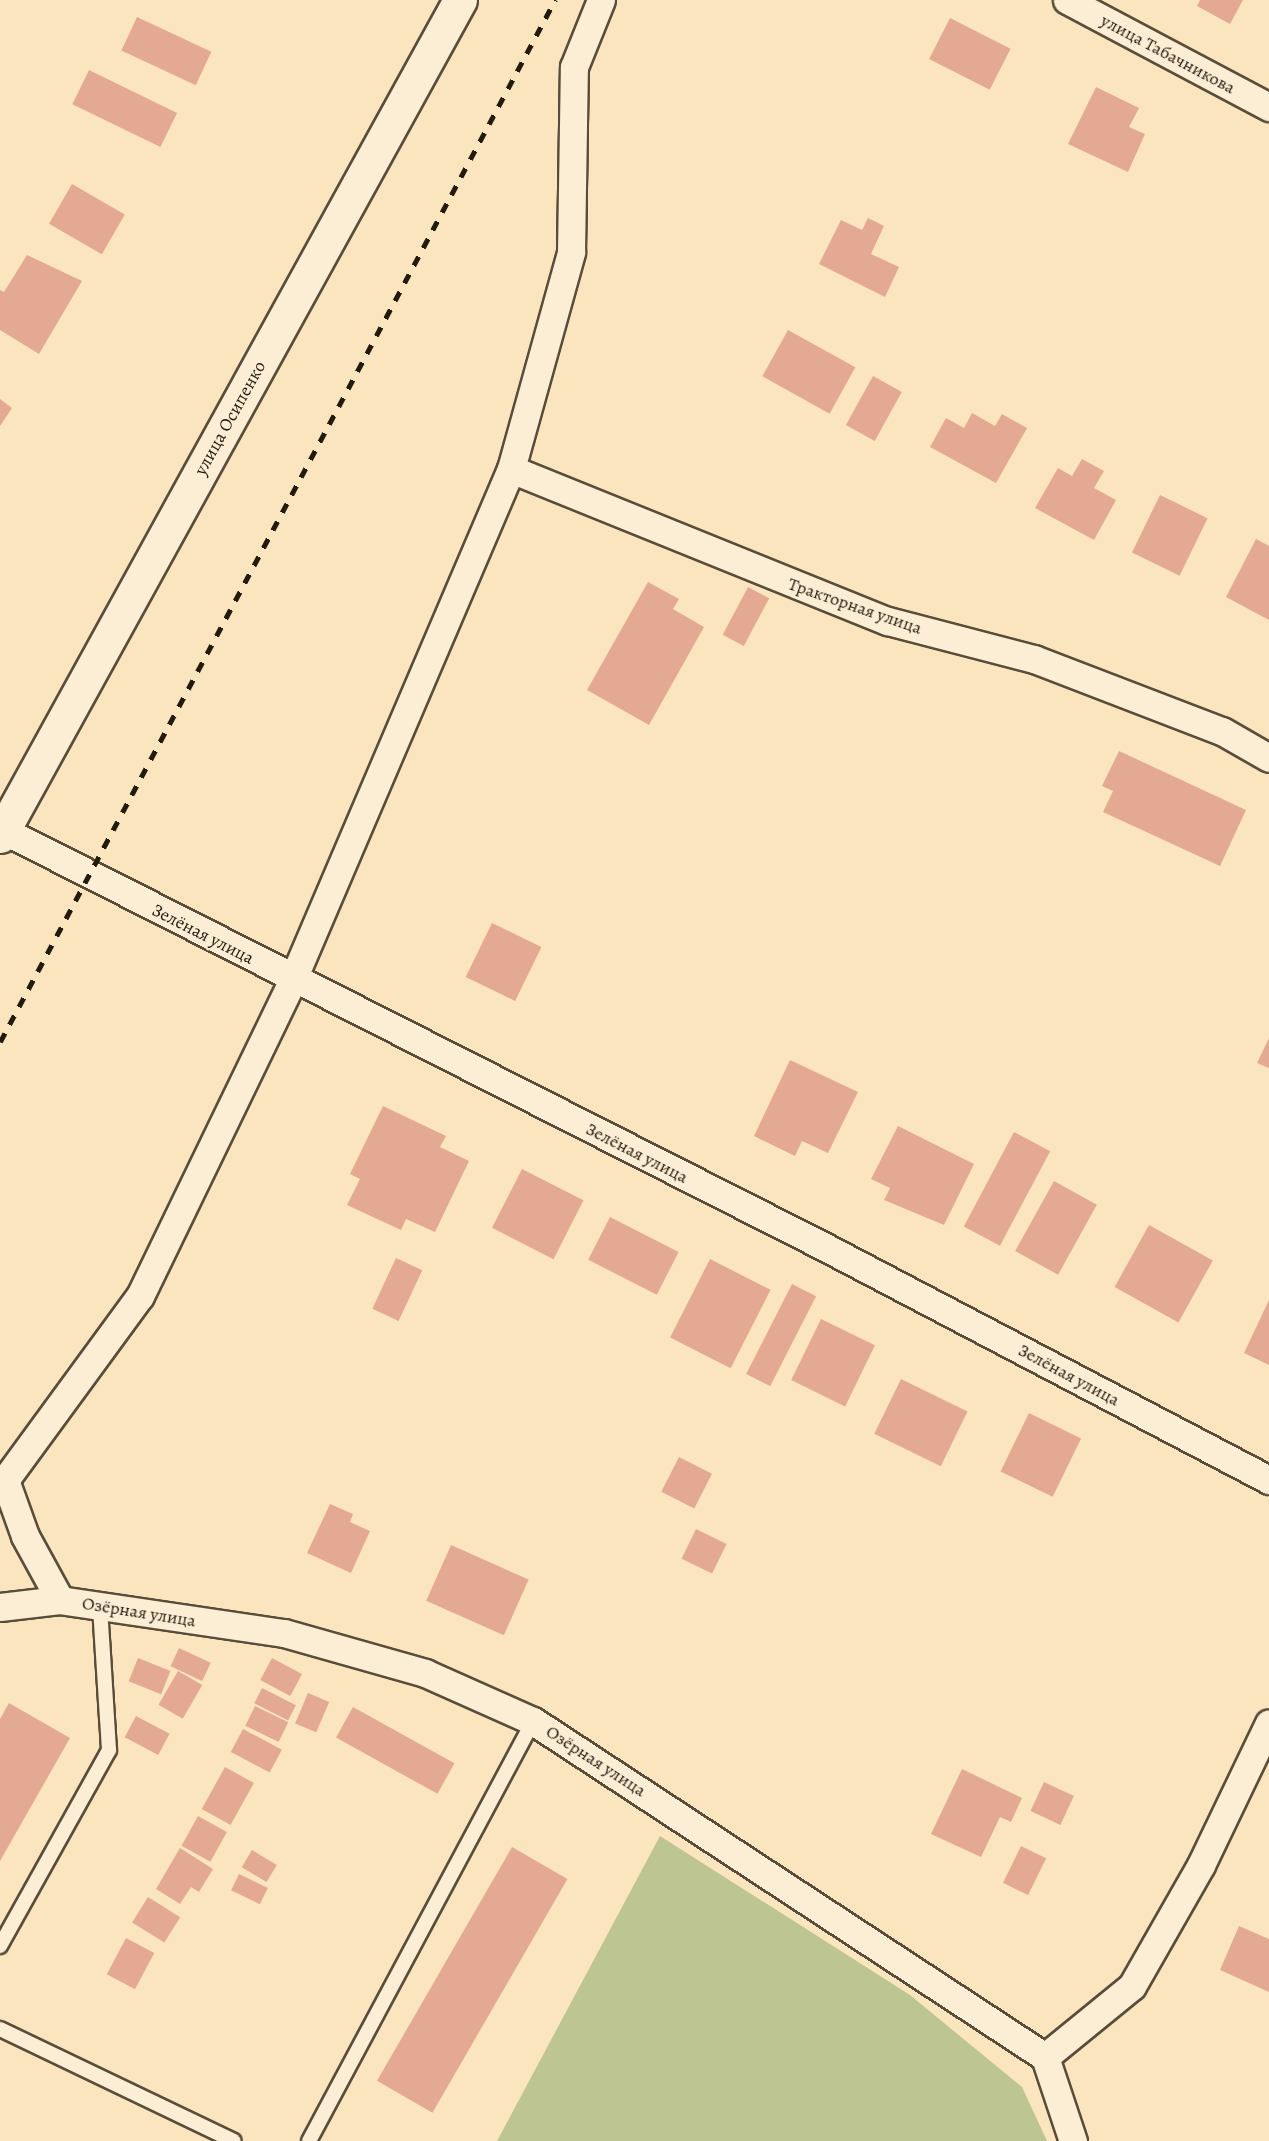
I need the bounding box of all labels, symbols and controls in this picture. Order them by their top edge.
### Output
street label: улица Табачникова [1097,9,1239,99]
street label: улица Осипенко [190,357,270,479]
street label: Тракторная улица [785,573,925,639]
street label: Зелёная улица [148,899,258,969]
street label: Зелёная улица [582,1118,692,1188]
street label: Зелёная улица [1015,1339,1123,1411]
street label: Озёрная улица [81,1592,197,1632]
street label: Озёрная улица [542,1721,650,1801]

